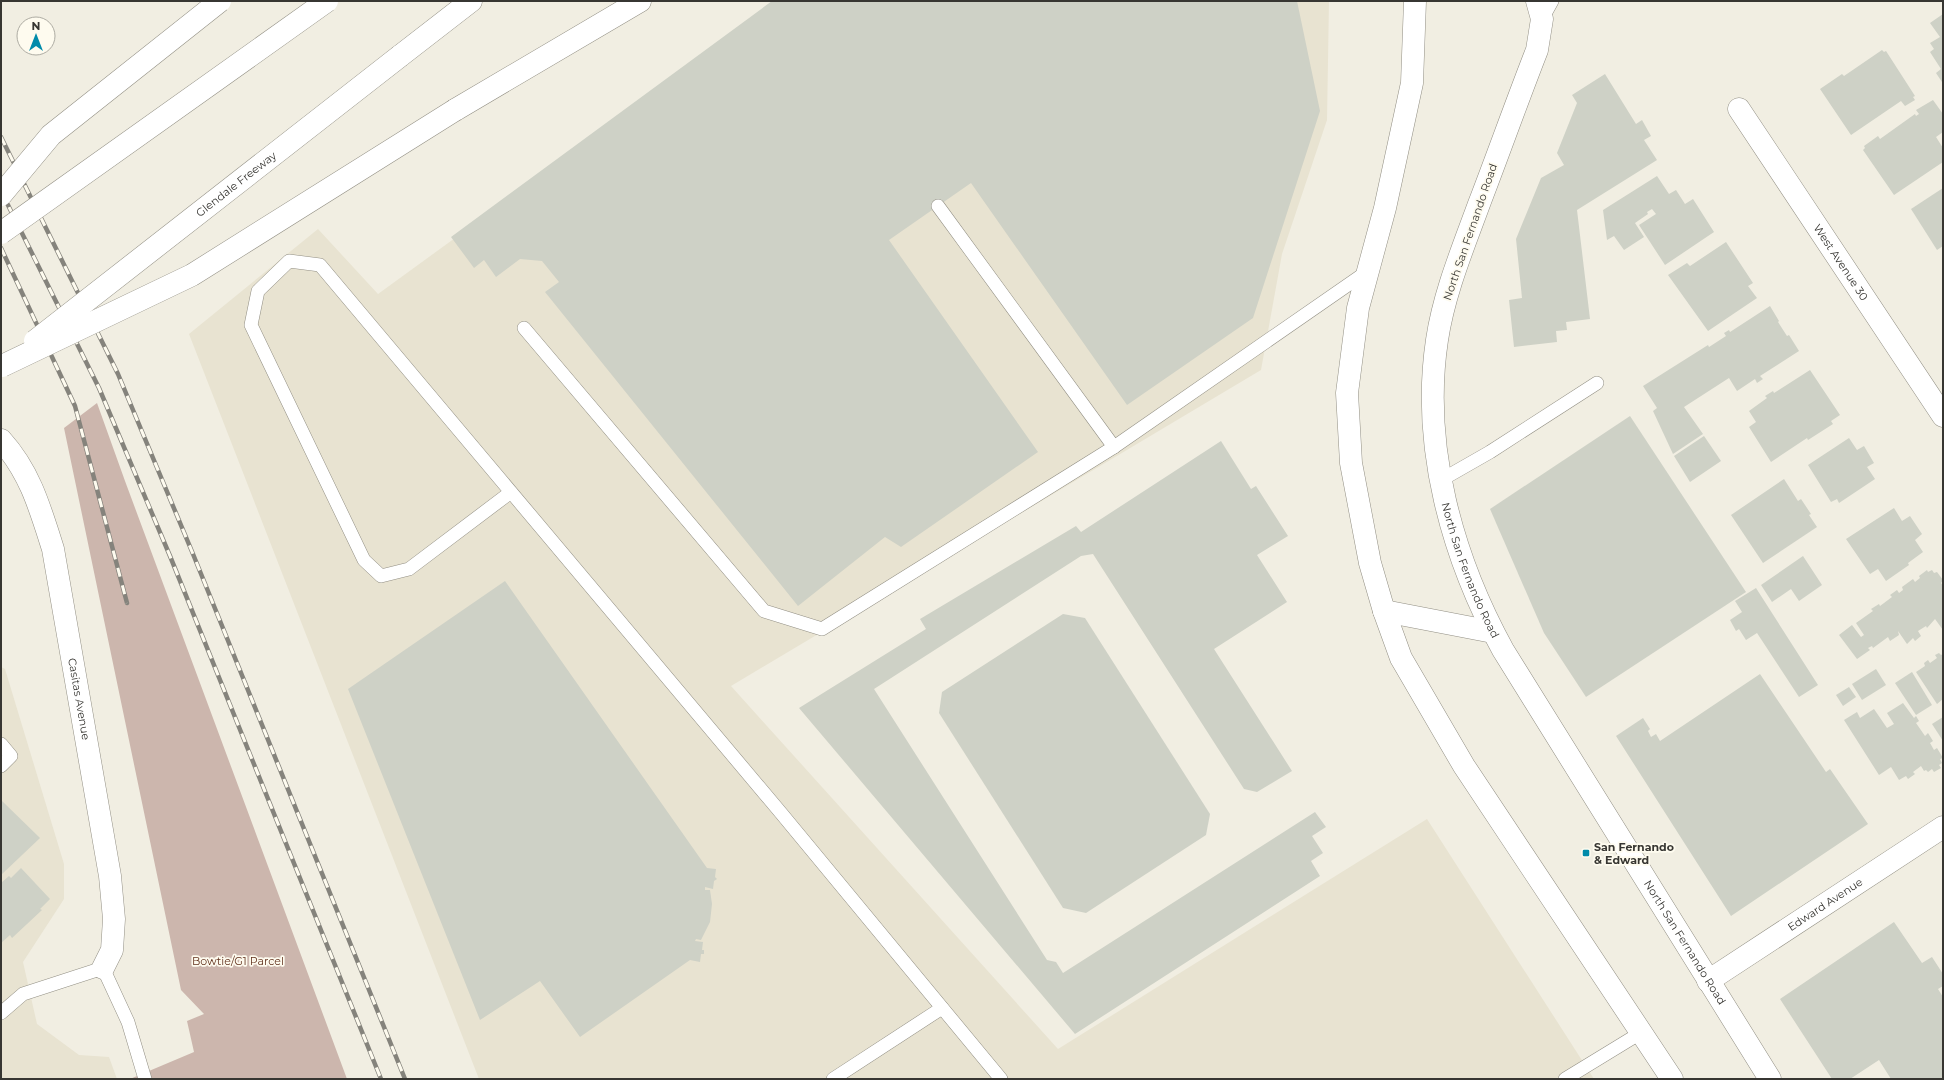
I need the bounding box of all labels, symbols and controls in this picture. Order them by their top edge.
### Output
north arrow [16,16,56,56]
text: N [32,19,40,33]
street label: Glendale Freeway [193,148,279,220]
street label: North San Fernando Road [1440,162,1500,302]
street label: West Avenue 30 [1810,221,1871,303]
street label: North San Fernando Road [1439,501,1502,640]
street label: Casitas Avenue [65,657,93,741]
place label: San Fernando & Edward [1594,840,1674,867]
marker: San Fernando & Edward [1581,848,1591,858]
street label: Edward Avenue [1785,874,1866,934]
street label: North San Fernando Road [1641,877,1729,1007]
park label: Bowtie/G1 Parcel [192,954,284,968]

